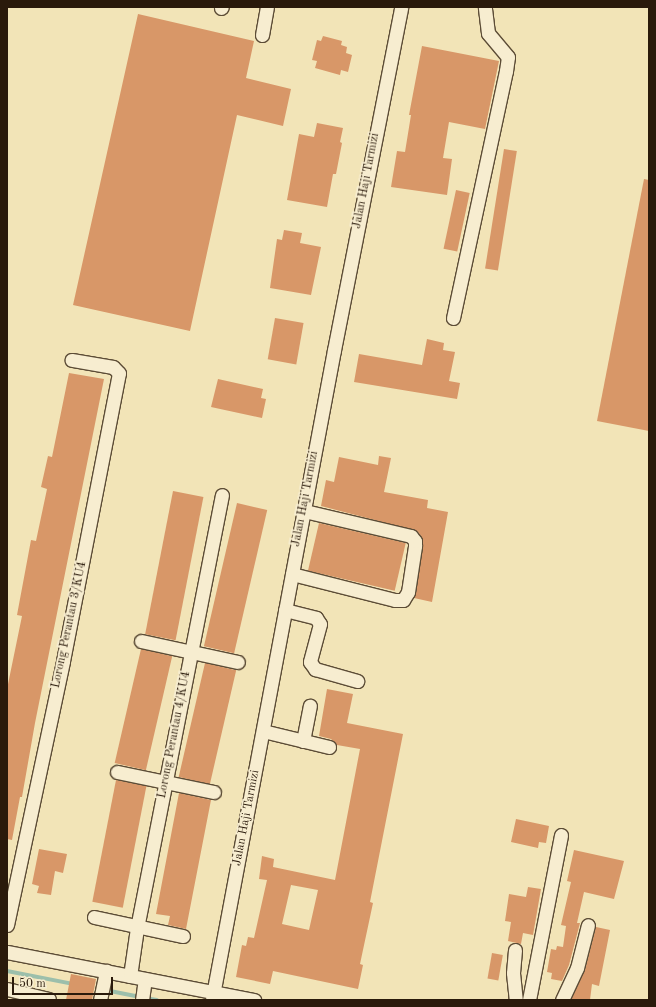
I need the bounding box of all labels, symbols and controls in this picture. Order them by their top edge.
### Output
street label: Jalan Haji Tarmizi [351,132,383,230]
street label: Jalan Haji Tarmizi [290,450,322,548]
street label: Lorong Perantau 3/KU4 [50,560,90,690]
street label: Lorong Perantau 4/KU4 [156,670,194,800]
street label: Jalan Haji Tarmizi [231,769,263,867]
scale bar [14,969,115,995]
text: 50 m [19,978,46,990]

